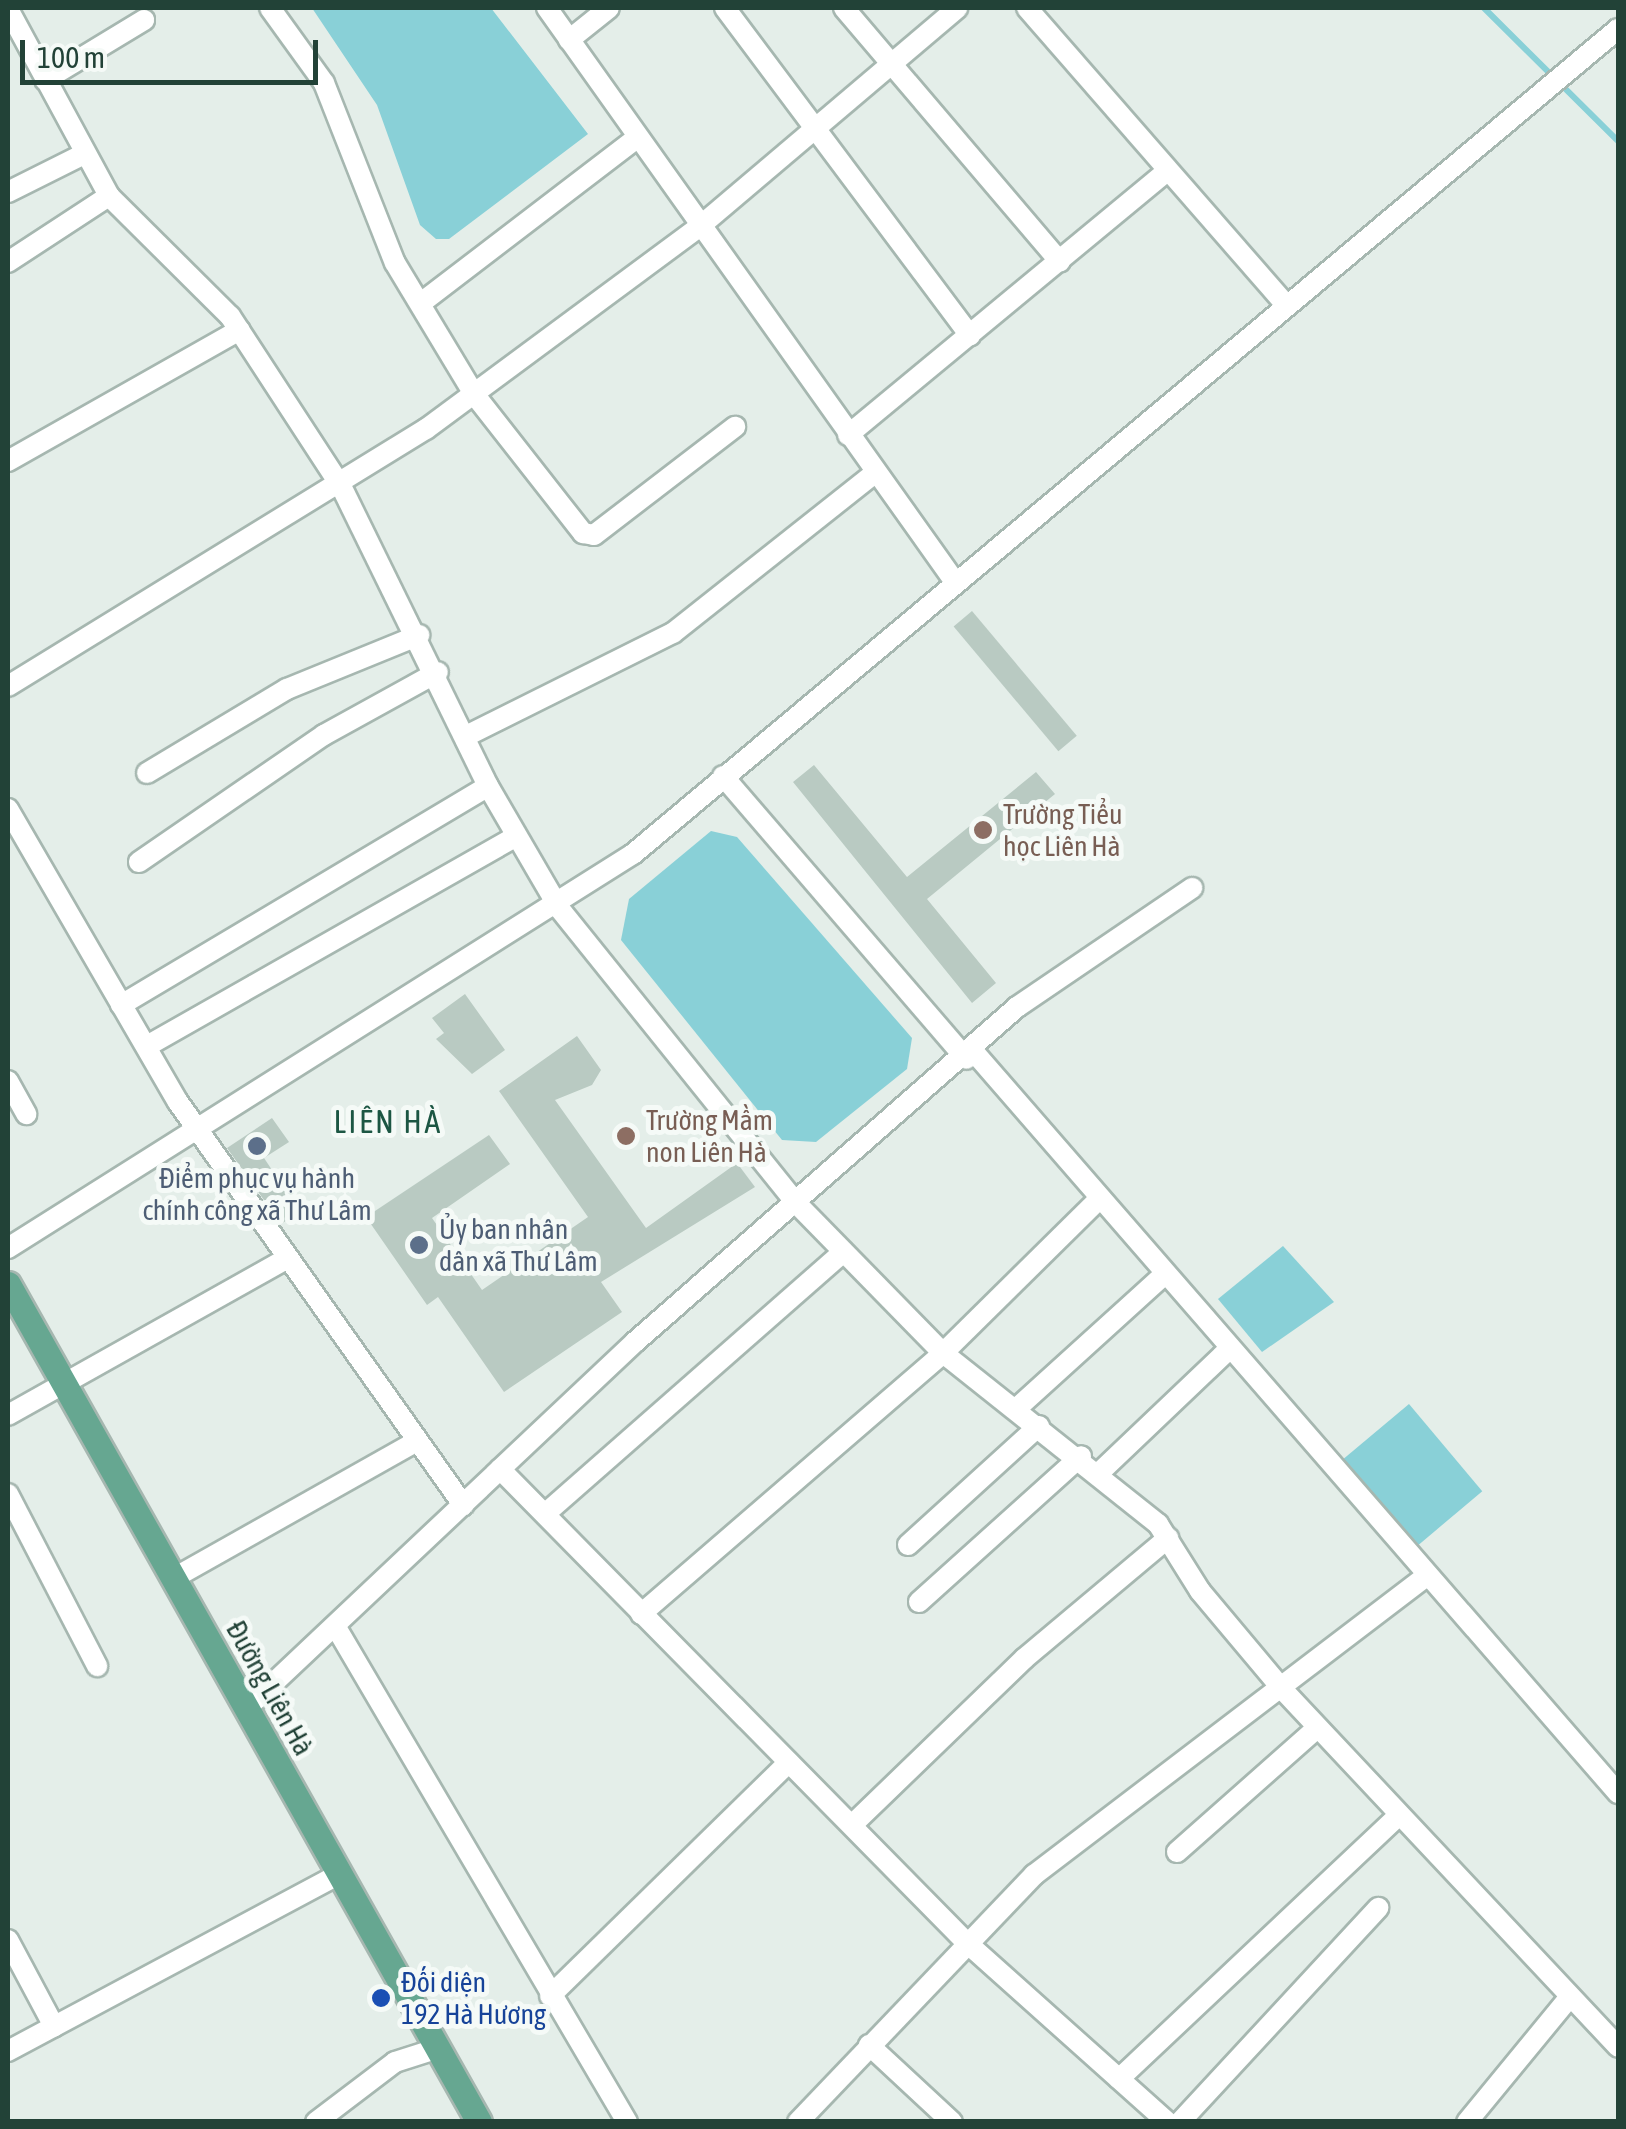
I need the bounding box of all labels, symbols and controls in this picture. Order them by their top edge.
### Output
scale bar [25,20,322,82]
text: 100 m [37,40,105,74]
place label: Trường Tiểu học Liên Hà [1003,797,1122,863]
marker: Trường Tiểu học Liên Hà [972,819,994,841]
district label: LIÊN HÀ [333,1103,443,1141]
place label: Trường Mầm non Liên Hà [646,1103,773,1169]
marker: Trường Mầm non Liên Hà [615,1125,637,1147]
marker: Điểm phục vụ hành chính công xã Thư Lâm [246,1135,268,1157]
place label: Điểm phục vụ hành chính công xã Thư Lâm [142,1161,372,1227]
place label: Ủy ban nhân dân xã Thư Lâm [439,1212,598,1278]
marker: Ủy ban nhân dân xã Thư Lâm [408,1234,430,1256]
street label: Đường Liên Hà [219,1615,321,1761]
place label: Đối diện 192 Hà Hương [401,1965,546,2031]
marker: Đối diện 192 Hà Hương [370,1987,392,2009]

